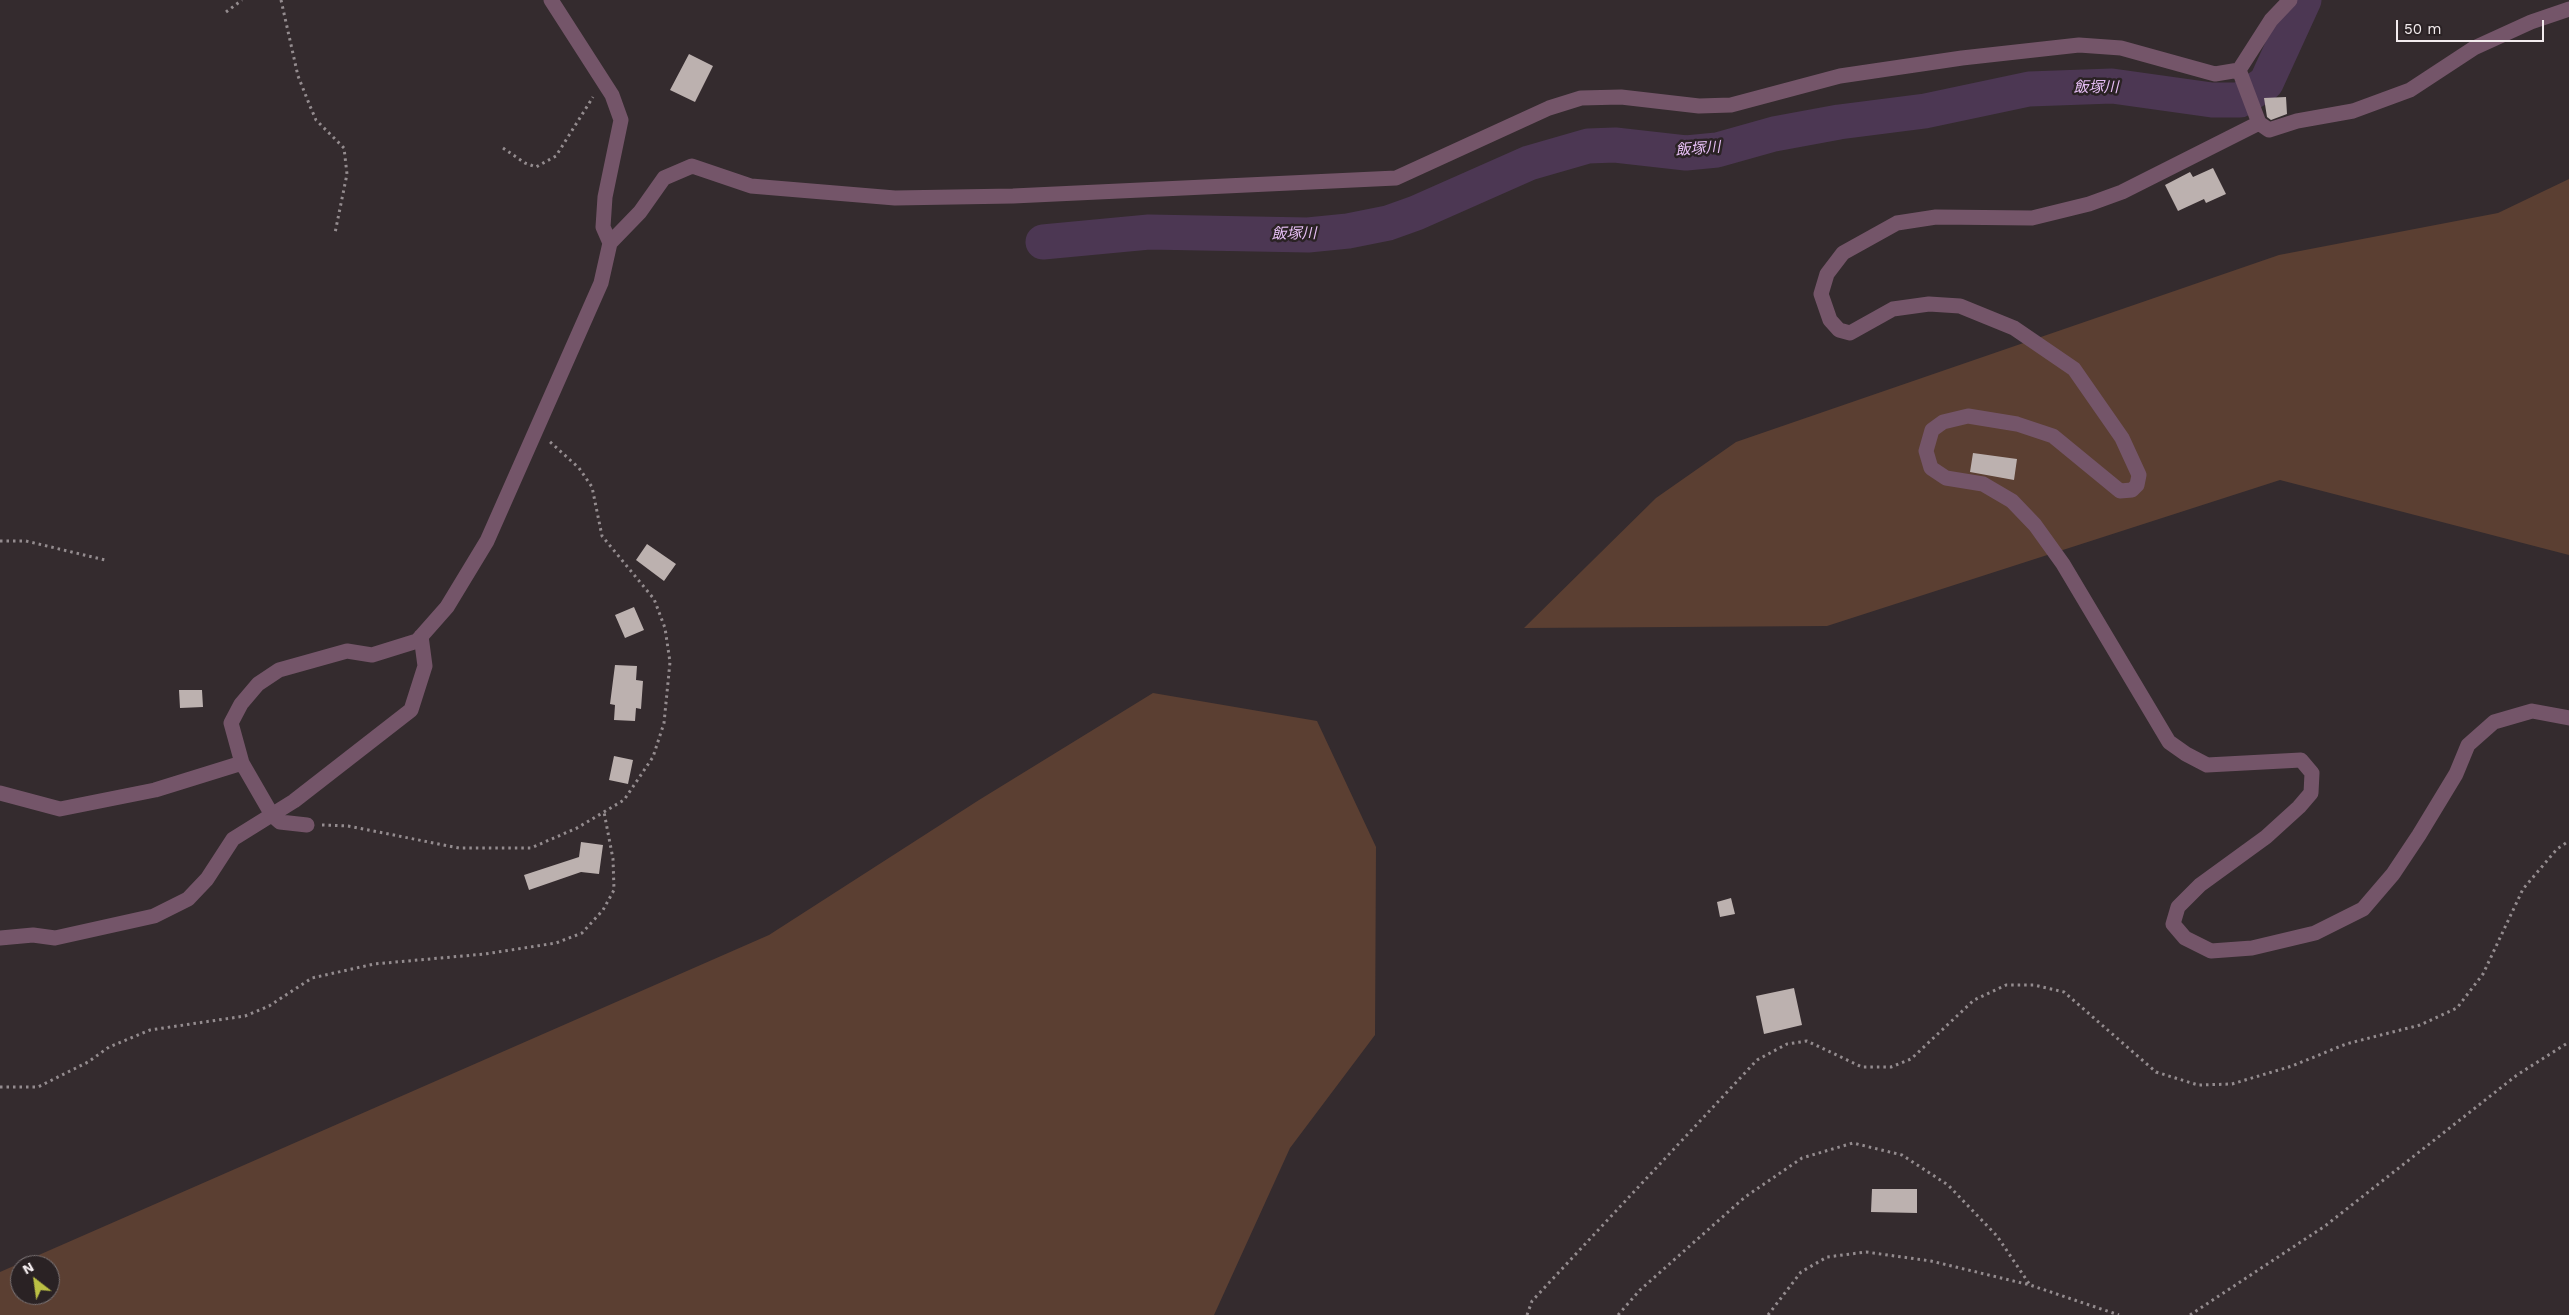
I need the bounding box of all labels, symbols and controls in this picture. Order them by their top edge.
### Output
scale bar [2399,10,2546,42]
text: 50 m [2404,20,2441,38]
water label: 飯塚川 [2074,79,2118,97]
water label: 飯塚川 [1675,138,1721,160]
water label: 飯塚川 [1271,225,1317,243]
north arrow [10,1255,60,1305]
text: N [20,1258,36,1277]

